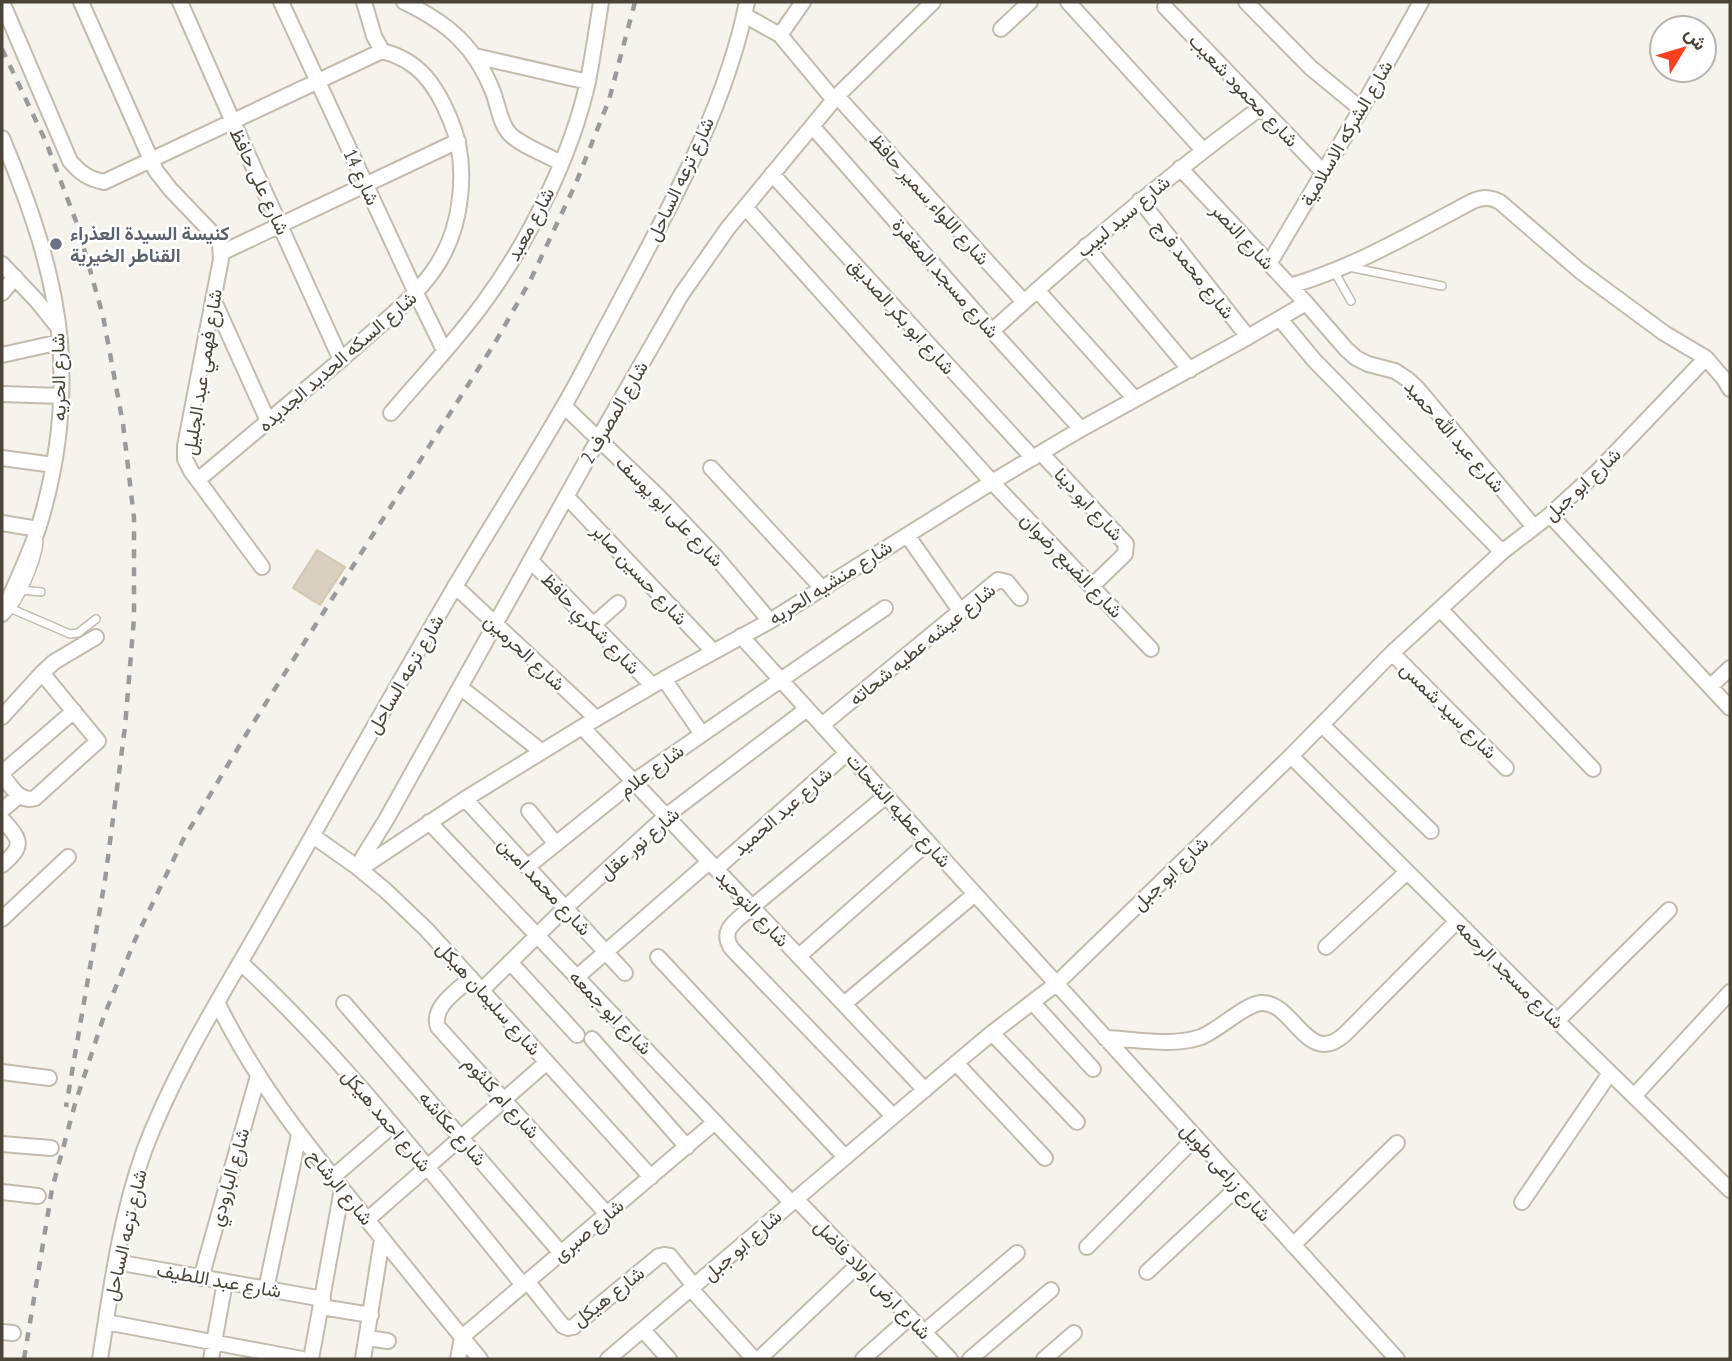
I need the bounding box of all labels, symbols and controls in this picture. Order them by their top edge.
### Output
north arrow [1648,14,1718,84]
text: ش [1680,22,1713,55]
street label: شارع محمود شعيب [1183,28,1304,152]
street label: شارع الشركه الاسلامية [1294,56,1398,211]
street label: شارع ترعه الساحل [641,113,720,245]
street label: شارع على حافظ [224,124,295,239]
street label: شارع اللواء سمير حافظ [864,128,995,270]
street label: شارع 14 [338,145,385,209]
street label: شارع سيد لبيب [1071,170,1175,263]
street label: شارع معبد [501,183,560,265]
street label: شارع النصر [1205,197,1280,275]
street label: شارع مسجد المغفرة [887,213,1005,344]
street label: شارع محمد فرج [1147,215,1240,324]
place label: كنيسة السيدة العذراء القناطر الخيرية [70,221,230,268]
marker: كنيسة السيدة العذراء القناطر الخيرية [48,236,64,252]
street label: شارع ابو بكر الصديق [843,253,961,380]
street label: شارع السكه الحديد الجديده [253,285,422,437]
street label: شارع فهمي عبد الجليل [177,287,231,457]
street label: شارع الحريه [45,333,72,421]
street label: شارع المصرف 2 [575,356,654,468]
street label: شارع عبد الله حميد [1399,375,1510,498]
street label: شارع ابو جبل [1538,442,1626,527]
street label: شارع على ابو يوسف [610,450,729,572]
street label: شارع ابو دينا [1048,462,1129,546]
street label: شارع الضبع رضوان [1014,507,1128,624]
street label: شارع حسين صابر [585,518,693,630]
street label: شارع منشيه الحريه [764,534,897,631]
street label: شارع شكري حافظ [533,567,646,682]
street label: شارع عيشه عطيه شحاته [844,578,1001,711]
street label: شارع الحرمين [479,608,571,696]
street label: شارع ترعه الساحل [361,610,450,739]
street label: شارع سيد شمس [1395,656,1503,764]
street label: شارع علام [614,738,689,803]
street label: شارع عطيه الشحات [840,748,957,873]
street label: شارع عبد الحميد [727,761,837,861]
street label: شارع نور عقل [594,802,685,885]
street label: شارع ابو جبل [1127,831,1214,916]
street label: شارع محمد امين [492,832,597,941]
street label: شارع التوحيد [710,864,795,952]
street label: شارع مسجد الرحمه [1450,914,1570,1034]
street label: شارع سليمان هيكل [431,936,547,1061]
street label: شارع ابو جمعه [564,964,658,1060]
street label: شارع ام كلثوم [458,1051,545,1144]
street label: شارع احمد هيكل [336,1064,437,1177]
street label: شارع عكاشه [413,1086,492,1171]
street label: شارع زراعى طويل [1175,1118,1277,1227]
street label: شارع البارودي [204,1125,258,1230]
street label: شارع الرشاح [302,1144,379,1230]
street label: شارع ترعه الساحل [98,1167,153,1303]
street label: شارع صبرى [548,1193,629,1267]
street label: شارع ابو جبل [698,1204,787,1287]
street label: شارع ارض اولاد فاضل [809,1214,937,1345]
street label: شارع عبد اللطيف [155,1257,283,1304]
street label: شارع هيكل [567,1260,649,1332]

